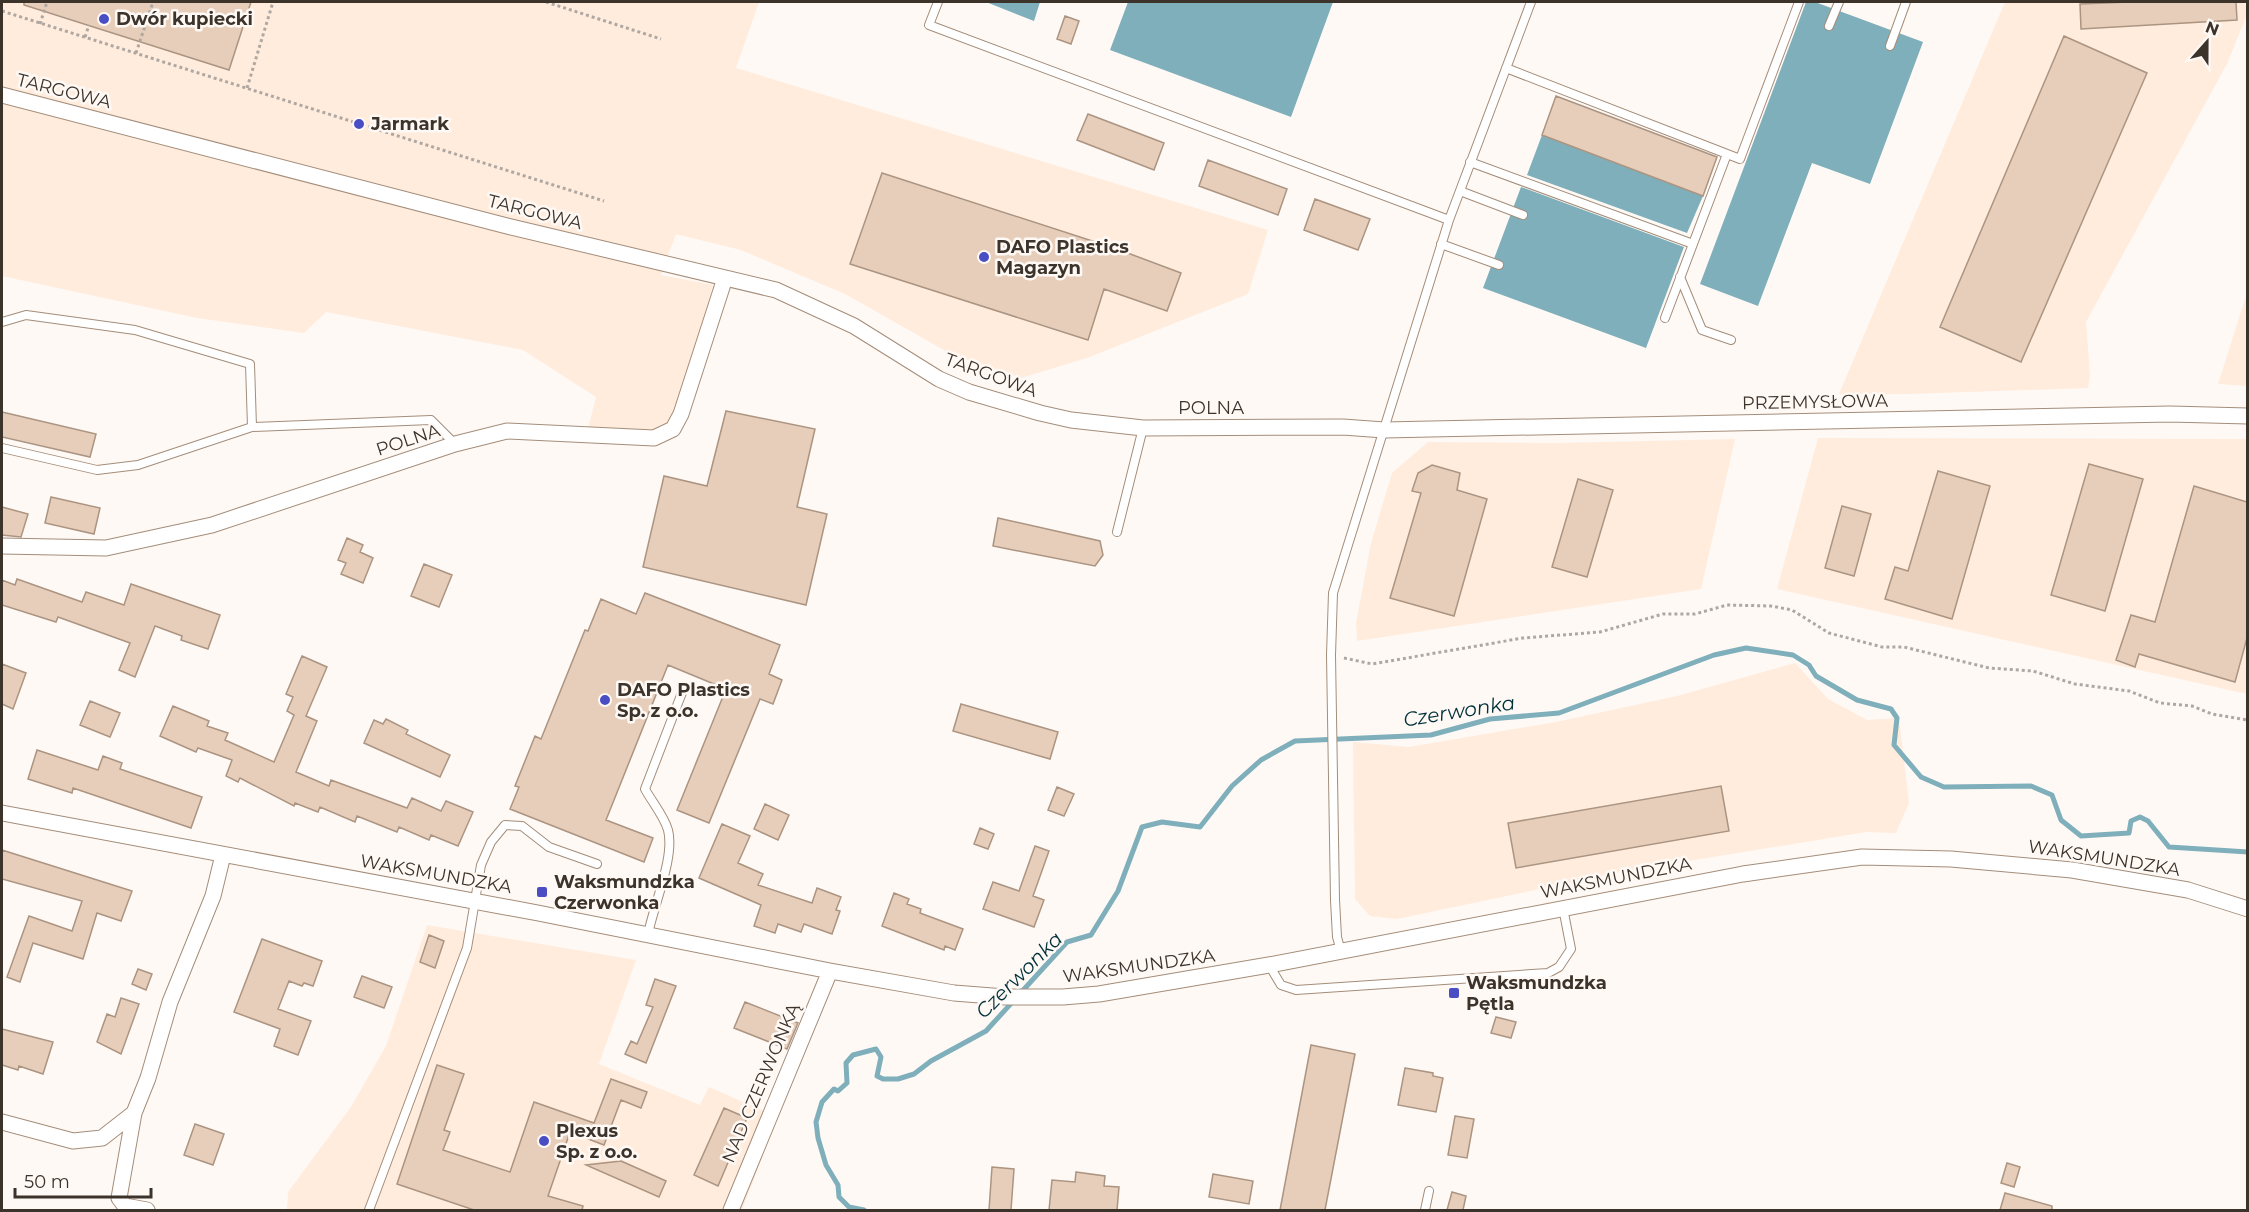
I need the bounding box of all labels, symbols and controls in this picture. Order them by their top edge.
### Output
place label: Dwór kupiecki [116,8,253,30]
marker: Dwór kupiecki [97,12,111,26]
north arrow [2177,12,2237,72]
text: N [2203,17,2222,40]
street label: TARGOWA [15,69,114,113]
place label: Jarmark [370,113,449,135]
marker: Jarmark [352,117,366,131]
street label: TARGOWA [486,190,585,234]
place label: DAFO Plastics Magazyn [996,236,1129,279]
marker: DAFO Plastics Magazyn [977,250,991,264]
street label: TARGOWA [942,348,1040,402]
street label: PRZEMYSŁOWA [1742,390,1888,414]
street label: POLNA [1178,397,1244,419]
street label: POLNA [373,419,443,461]
place label: DAFO Plastics Sp. z o.o. [617,679,750,722]
water label: Czerwonka [1401,690,1517,732]
marker: DAFO Plastics Sp. z o.o. [598,693,612,707]
street label: WAKSMUNDZKA [2026,835,2182,881]
street label: WAKSMUNDZKA [358,850,514,898]
street label: WAKSMUNDZKA [1539,853,1694,903]
place label: Waksmundzka Czerwonka [554,871,695,914]
marker: Waksmundzka Czerwonka [535,885,549,899]
water label: Czerwonka [971,927,1067,1023]
street label: WAKSMUNDZKA [1061,944,1217,988]
place label: Waksmundzka Pętla [1466,972,1607,1015]
marker: Waksmundzka Pętla [1447,986,1461,1000]
street label: NAD CZERWONKĄ [717,999,805,1166]
place label: Plexus Sp. z o.o. [556,1120,637,1163]
marker: Plexus Sp. z o.o. [537,1134,551,1148]
scale bar [15,1161,152,1199]
text: 50 m [24,1171,70,1193]

